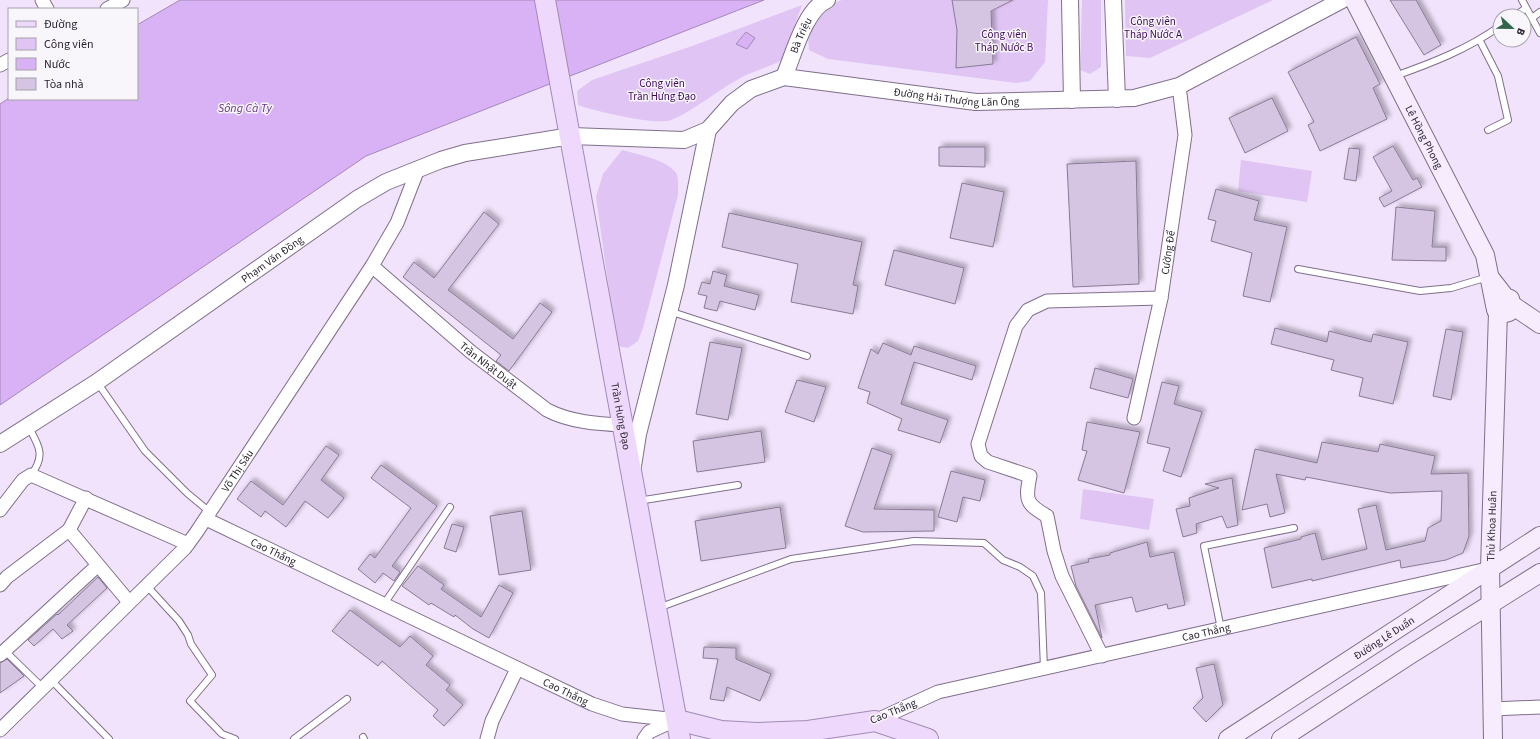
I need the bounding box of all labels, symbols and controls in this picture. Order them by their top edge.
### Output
legend [8,8,138,100]
north arrow [1492,8,1532,48]
park label: Công viên Tháp Nước A [1124,14,1182,42]
street label: Bà Triệu [787,15,816,55]
text: Đường [44,16,77,33]
text: B [1512,26,1529,38]
park label: Công viên Tháp Nước B [975,27,1034,55]
text: Công viên [44,36,93,53]
text: Nước [44,56,71,73]
text: Tòa nhà [44,76,84,93]
park label: Công viên Trần Hưng Đạo [628,76,696,104]
street label: Đường Hải Thượng Lãn Ông [893,84,1020,110]
water label: Sông Cà Ty [218,100,273,117]
street label: Lê Hồng Phong [1401,103,1447,172]
street label: Cường Để [1158,229,1179,276]
street label: Phạm Văn Đồng [238,232,307,286]
street label: Trần Nhật Duật [456,338,520,393]
street label: Trần Hưng Đạo [607,381,634,451]
street label: Võ Thị Sáu [218,447,257,495]
street label: Thủ Khoa Huân [1483,490,1500,562]
street label: Cao Thắng [248,535,299,569]
street label: Đường Lê Duẩn [1351,613,1418,663]
street label: Cao Thắng [1181,620,1232,645]
street label: Cao Thắng [540,675,591,709]
street label: Cao Thắng [868,695,919,728]

